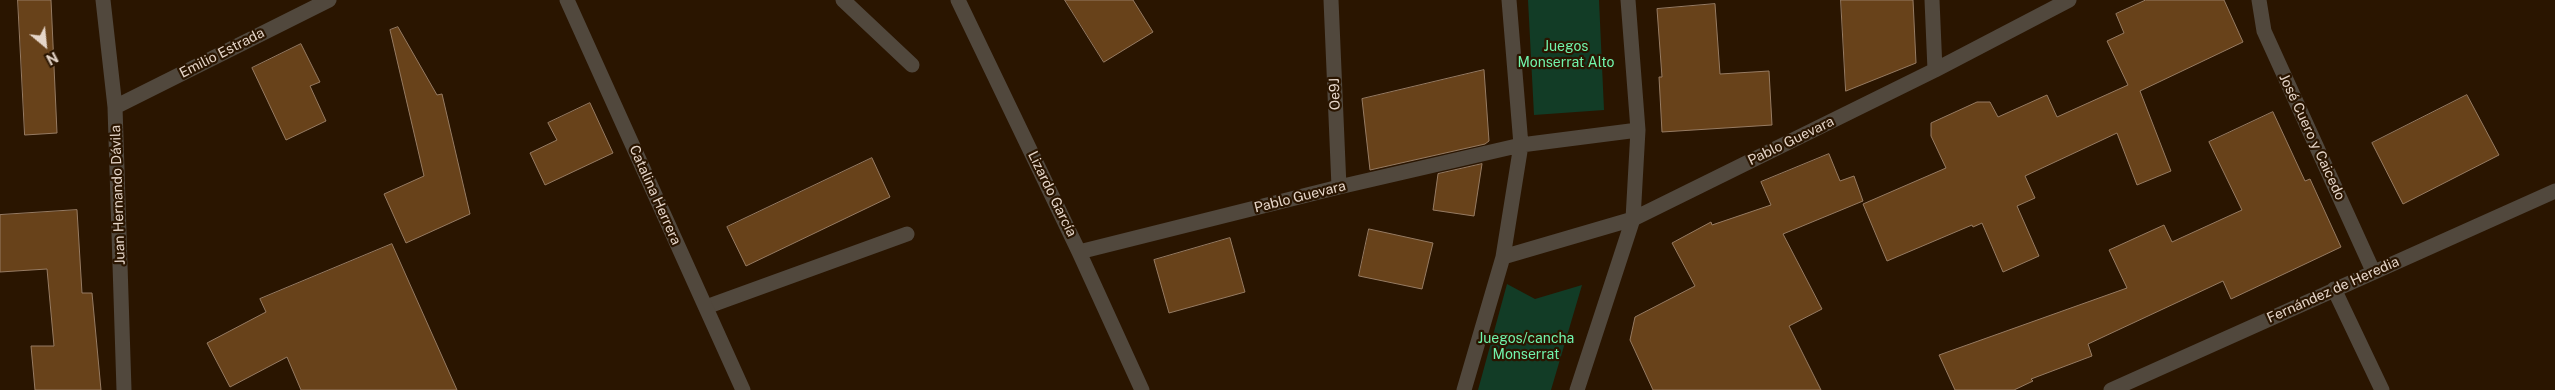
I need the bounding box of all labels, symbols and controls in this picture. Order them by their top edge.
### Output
north arrow [20,20,70,70]
street label: Emilio Estrada [177,24,267,82]
park label: Juegos Monserrat Alto [1517,39,1615,72]
text: N [43,49,61,68]
street label: José Cuero y Caicedo [2275,71,2349,203]
street label: Oe9J [1326,78,1344,110]
street label: Pablo Guevara [1745,113,1837,169]
street label: Juan Hernando Dávila [107,125,129,265]
street label: Catalina Herrera [625,143,685,247]
street label: Lizardo García [1024,148,1080,240]
street label: Pablo Guevara [1252,177,1348,217]
street label: Fernández de Heredia [2264,253,2402,327]
park label: Juegos/cancha Monserrat [1478,331,1574,364]

